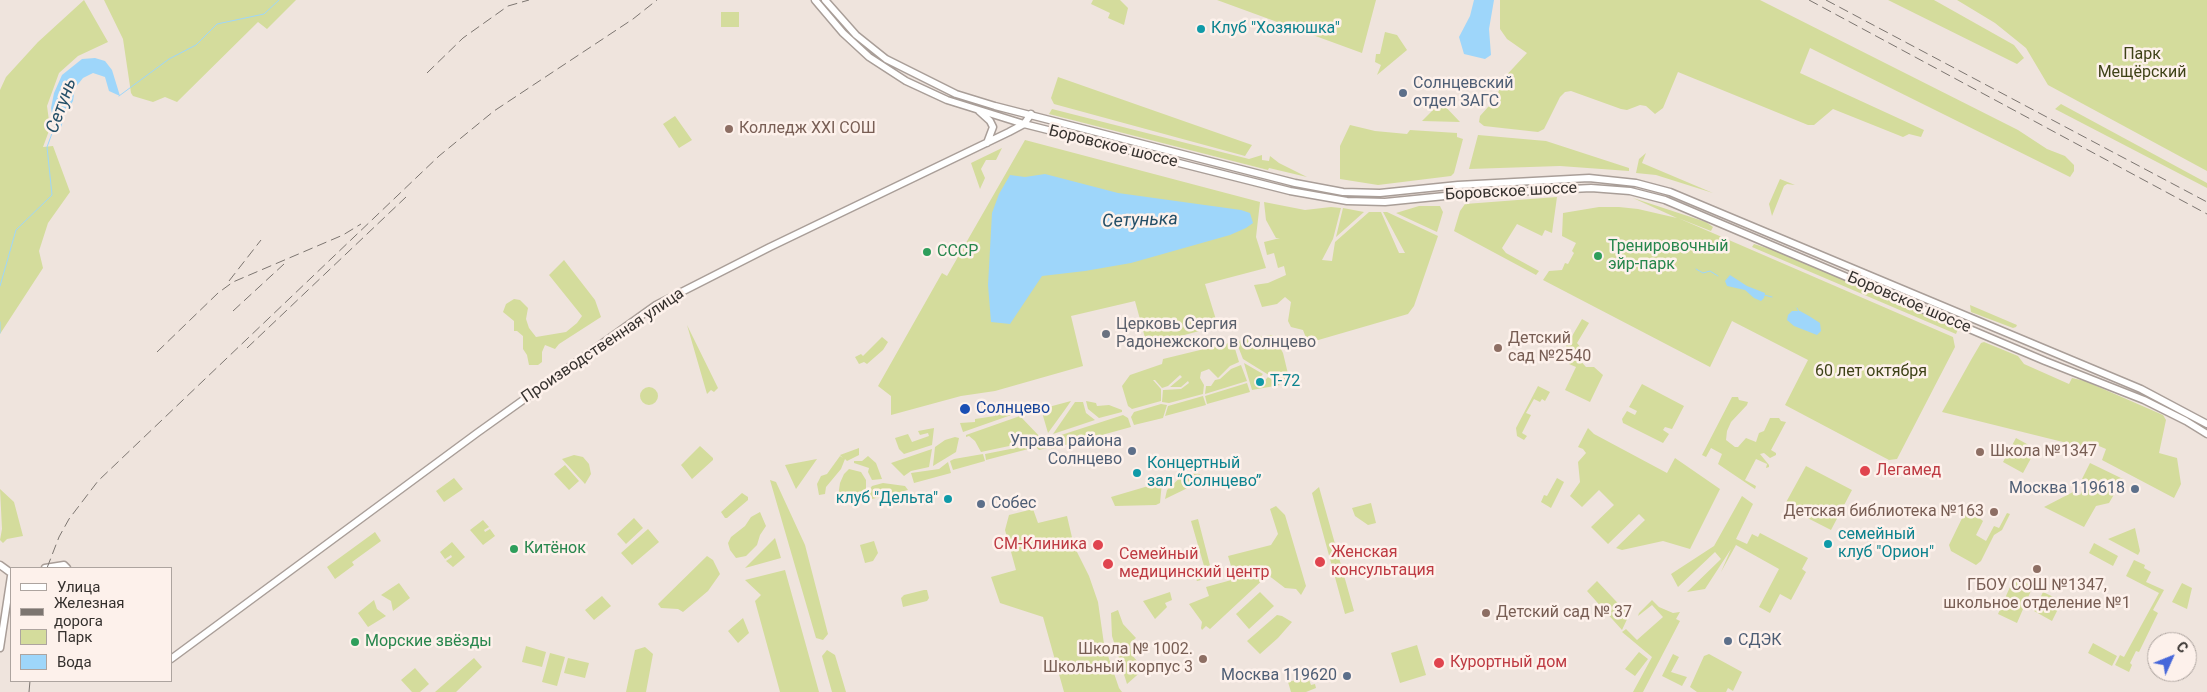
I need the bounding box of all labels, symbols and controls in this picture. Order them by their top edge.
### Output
place label: Клуб "Хозяюшка" [1211,19,1340,39]
marker: Клуб "Хозяюшка" [1195,23,1207,35]
park label: Парк Мещёрский [2098,45,2186,83]
place label: Солнцевский отдел ЗАГС [1413,74,1514,112]
water label: Сетунь [42,76,82,136]
marker: Солнцевский отдел ЗАГС [1397,87,1409,99]
place label: Колледж XXI СОШ [739,119,876,139]
street label: Боровское шоссе [1047,122,1179,172]
marker: Колледж XXI СОШ [723,123,735,135]
street label: Боровское шоссе [1444,179,1578,205]
water label: Сетунька [1102,209,1178,233]
place label: Тренировочный эйр-парк [1608,237,1729,275]
place label: СССР [937,242,978,262]
marker: СССР [921,246,933,258]
marker: Тренировочный эйр-парк [1592,250,1604,262]
street label: Боровское шоссе [1844,268,1974,338]
street label: Производственная улица [518,284,688,408]
place label: Церковь Сергия Радонежского в Солнцево [1116,315,1316,353]
marker: Церковь Сергия Радонежского в Солнцево [1100,328,1112,340]
place label: Детский сад №2540 [1508,329,1591,367]
marker: Детский сад №2540 [1492,342,1504,354]
park label: 60 лет октября [1815,362,1927,382]
place label: Т-72 [1270,372,1300,392]
marker: Т-72 [1254,376,1266,388]
place label: Солнцево [976,399,1050,419]
marker: Солнцево [958,402,972,416]
place label: Управа района Солнцево [1010,432,1122,470]
place label: Школа №1347 [1990,442,2097,462]
marker: Управа района Солнцево [1126,445,1138,457]
marker: Школа №1347 [1974,446,1986,458]
place label: Концертный зал “Солнцево” [1147,454,1261,492]
place label: Легамед [1876,461,1941,481]
marker: Легамед [1858,464,1872,478]
marker: Концертный зал “Солнцево” [1131,467,1143,479]
place label: Москва 119618 [2009,479,2125,499]
marker: Москва 119618 [2129,483,2141,495]
place label: клуб "Дельта" [836,489,938,509]
marker: клуб "Дельта" [942,493,954,505]
place label: Собес [991,494,1036,514]
marker: Собес [975,498,987,510]
place label: Детская библиотека №163 [1783,502,1984,522]
marker: Детская библиотека №163 [1988,506,2000,518]
place label: семейный клуб "Орион" [1838,525,1934,563]
place label: СМ-Клиника [994,535,1087,555]
marker: СМ-Клиника [1091,538,1105,552]
marker: семейный клуб "Орион" [1822,538,1834,550]
place label: Китёнок [524,539,586,559]
marker: Китёнок [508,543,520,555]
place label: Женская консультация [1331,543,1435,581]
place label: Семейный медицинский центр [1119,545,1270,583]
marker: Женская консультация [1313,555,1327,569]
marker: Семейный медицинский центр [1101,557,1115,571]
marker: ГБОУ СОШ №1347, школьное отделение №1 [2031,563,2043,575]
legend [10,567,172,682]
place label: ГБОУ СОШ №1347, школьное отделение №1 [1943,576,2131,614]
text: Улица [57,578,100,596]
text: Железная дорога [54,594,125,630]
place label: Детский сад № 37 [1496,603,1632,623]
marker: Детский сад № 37 [1480,607,1492,619]
text: Парк [57,628,92,646]
place label: СДЭК [1738,631,1782,651]
place label: Морские звёзды [365,632,492,652]
north arrow [2147,632,2197,682]
marker: СДЭК [1722,635,1734,647]
marker: Морские звёзды [349,636,361,648]
text: С [2173,638,2191,656]
place label: Школа № 1002. Школьный корпус 3 [1043,640,1193,678]
text: Вода [57,653,92,671]
marker: Школа № 1002. Школьный корпус 3 [1197,653,1209,665]
place label: Курортный дом [1450,653,1567,673]
marker: Курортный дом [1432,656,1446,670]
place label: Москва 119620 [1221,666,1337,686]
marker: Москва 119620 [1341,670,1353,682]

